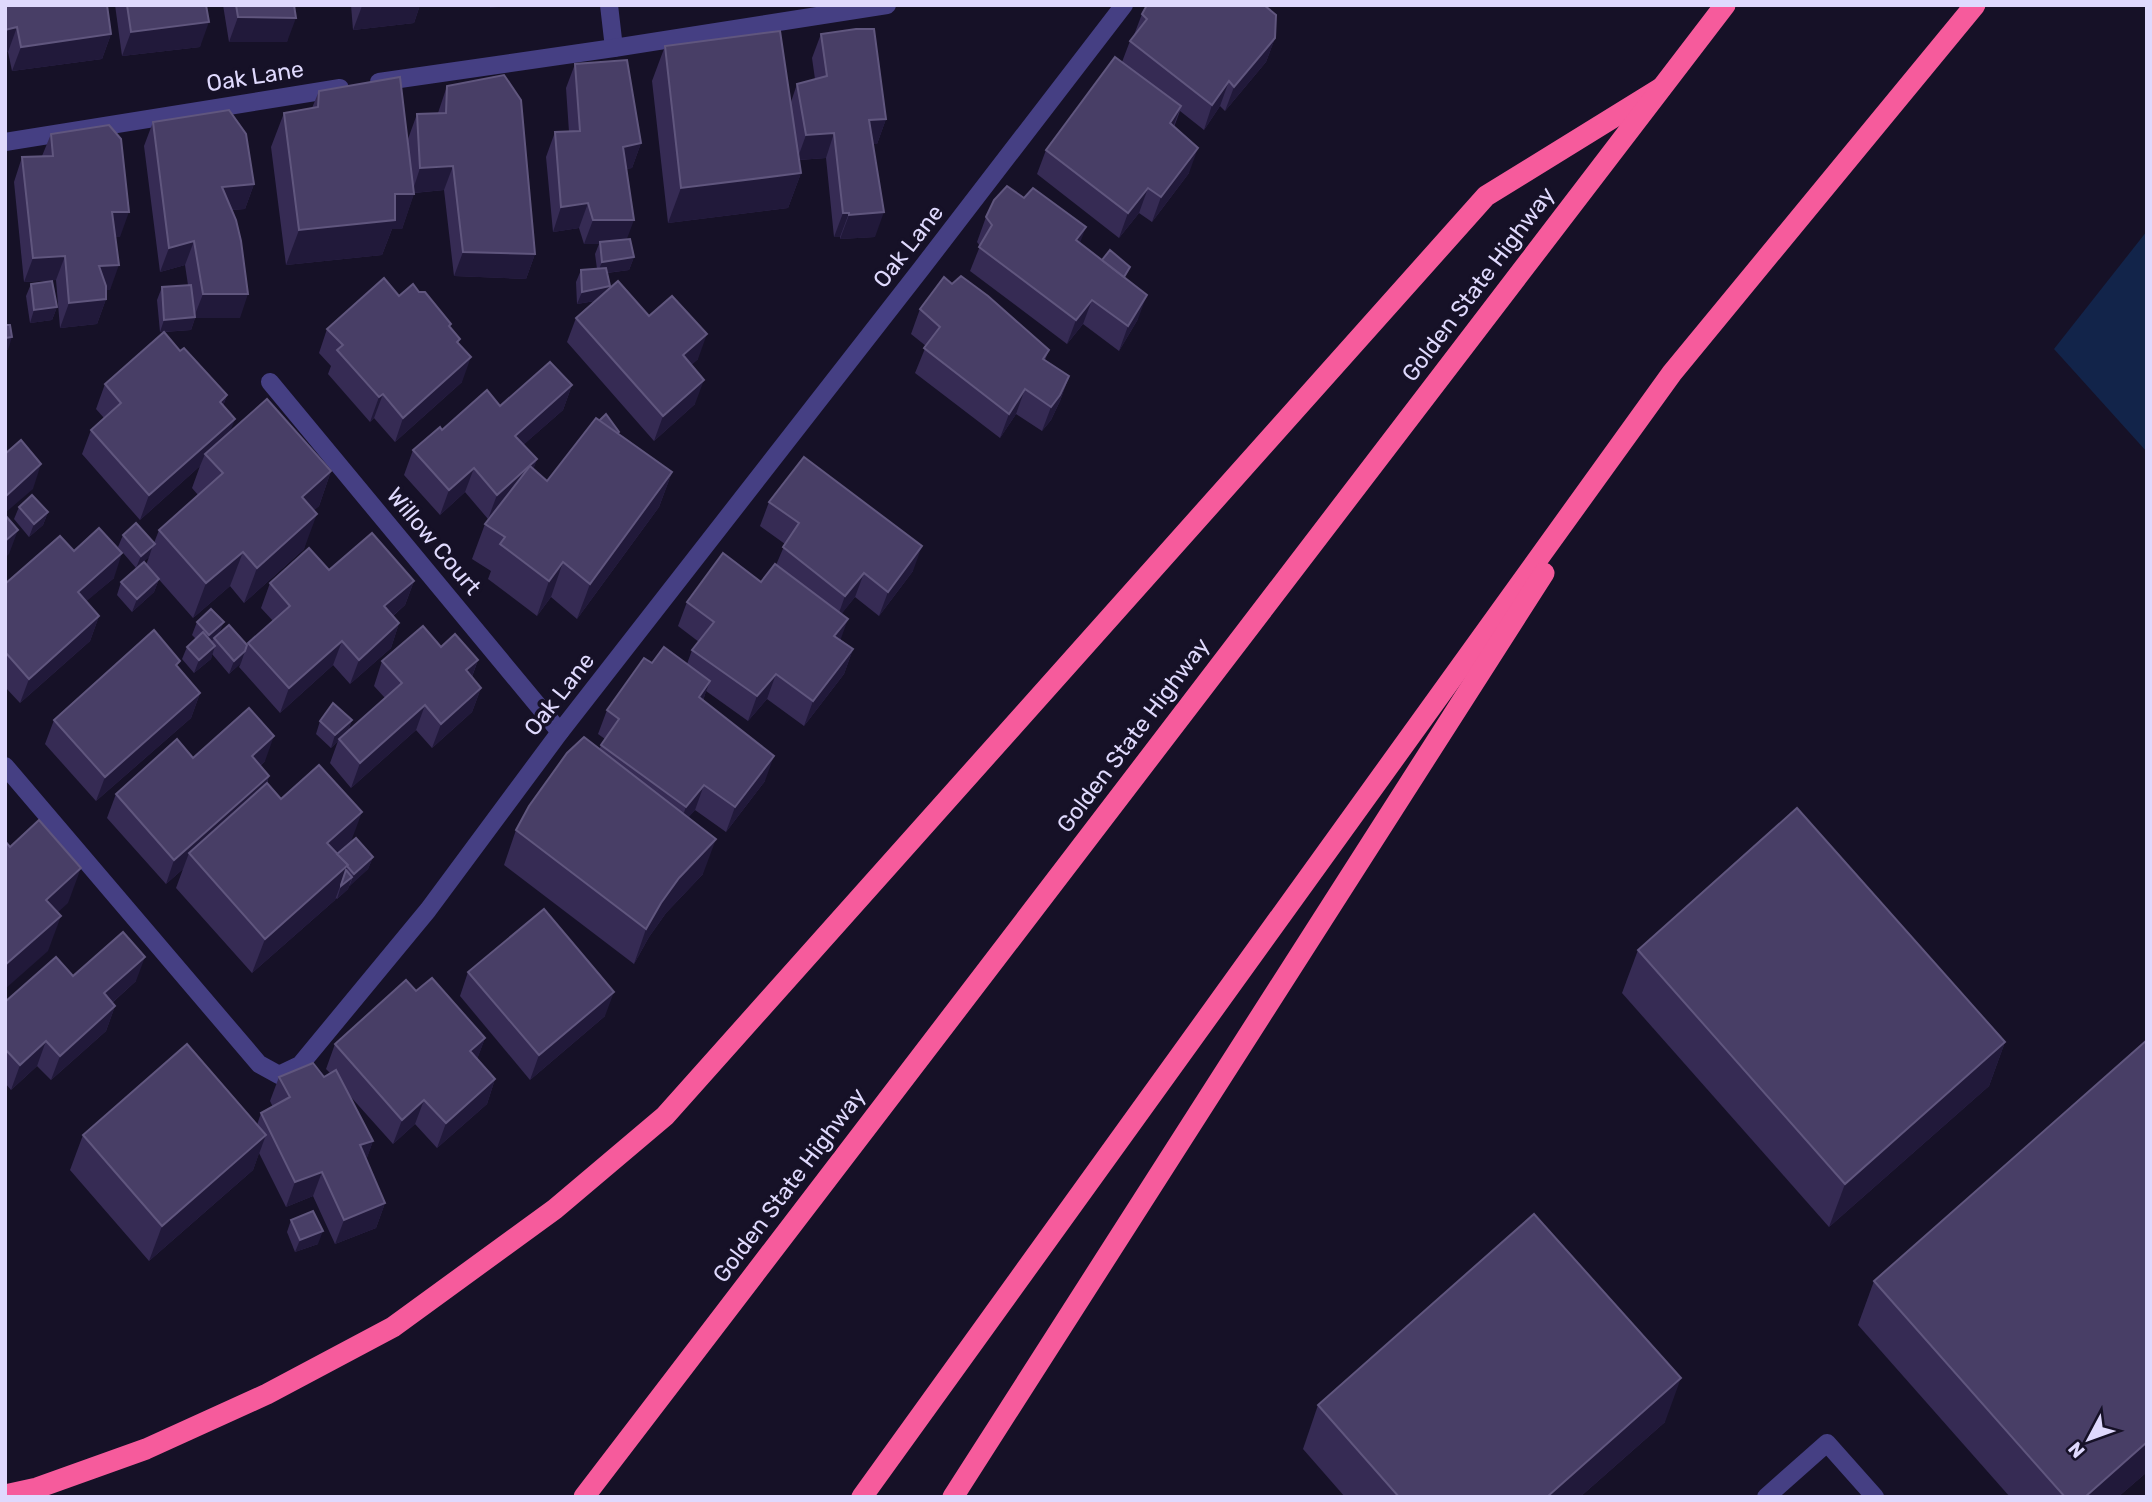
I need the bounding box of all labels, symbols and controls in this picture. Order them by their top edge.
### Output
street label: Oak Lane [204,55,306,97]
street label: Golden State Highway [1396,181,1561,387]
street label: Oak Lane [867,199,949,293]
street label: Willow Court [381,482,487,600]
street label: Golden State Highway [1051,632,1216,838]
street label: Oak Lane [518,647,600,741]
street label: Golden State Highway [707,1082,872,1288]
north arrow [2054,1404,2124,1474]
text: N [2063,1437,2090,1463]

